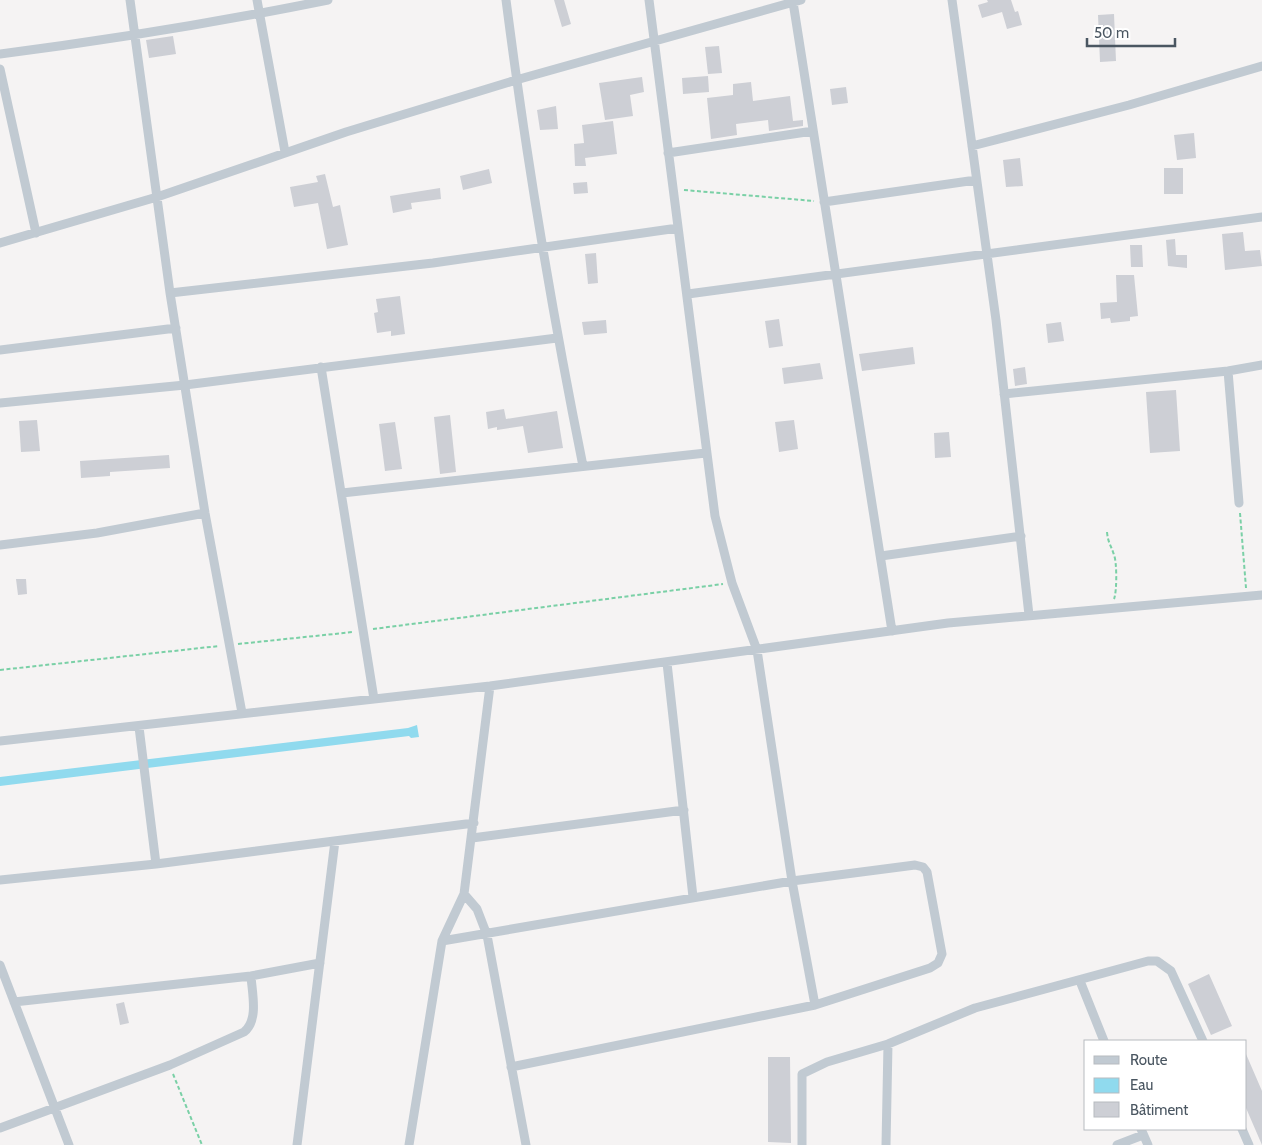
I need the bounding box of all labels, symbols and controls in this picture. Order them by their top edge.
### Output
scale bar [1087,15,1174,47]
text: 50 m [1094,24,1129,42]
legend [1084,1040,1247,1130]
text: Route [1130,1051,1168,1069]
text: Eau [1130,1076,1153,1094]
text: Bâtiment [1130,1101,1188,1119]

